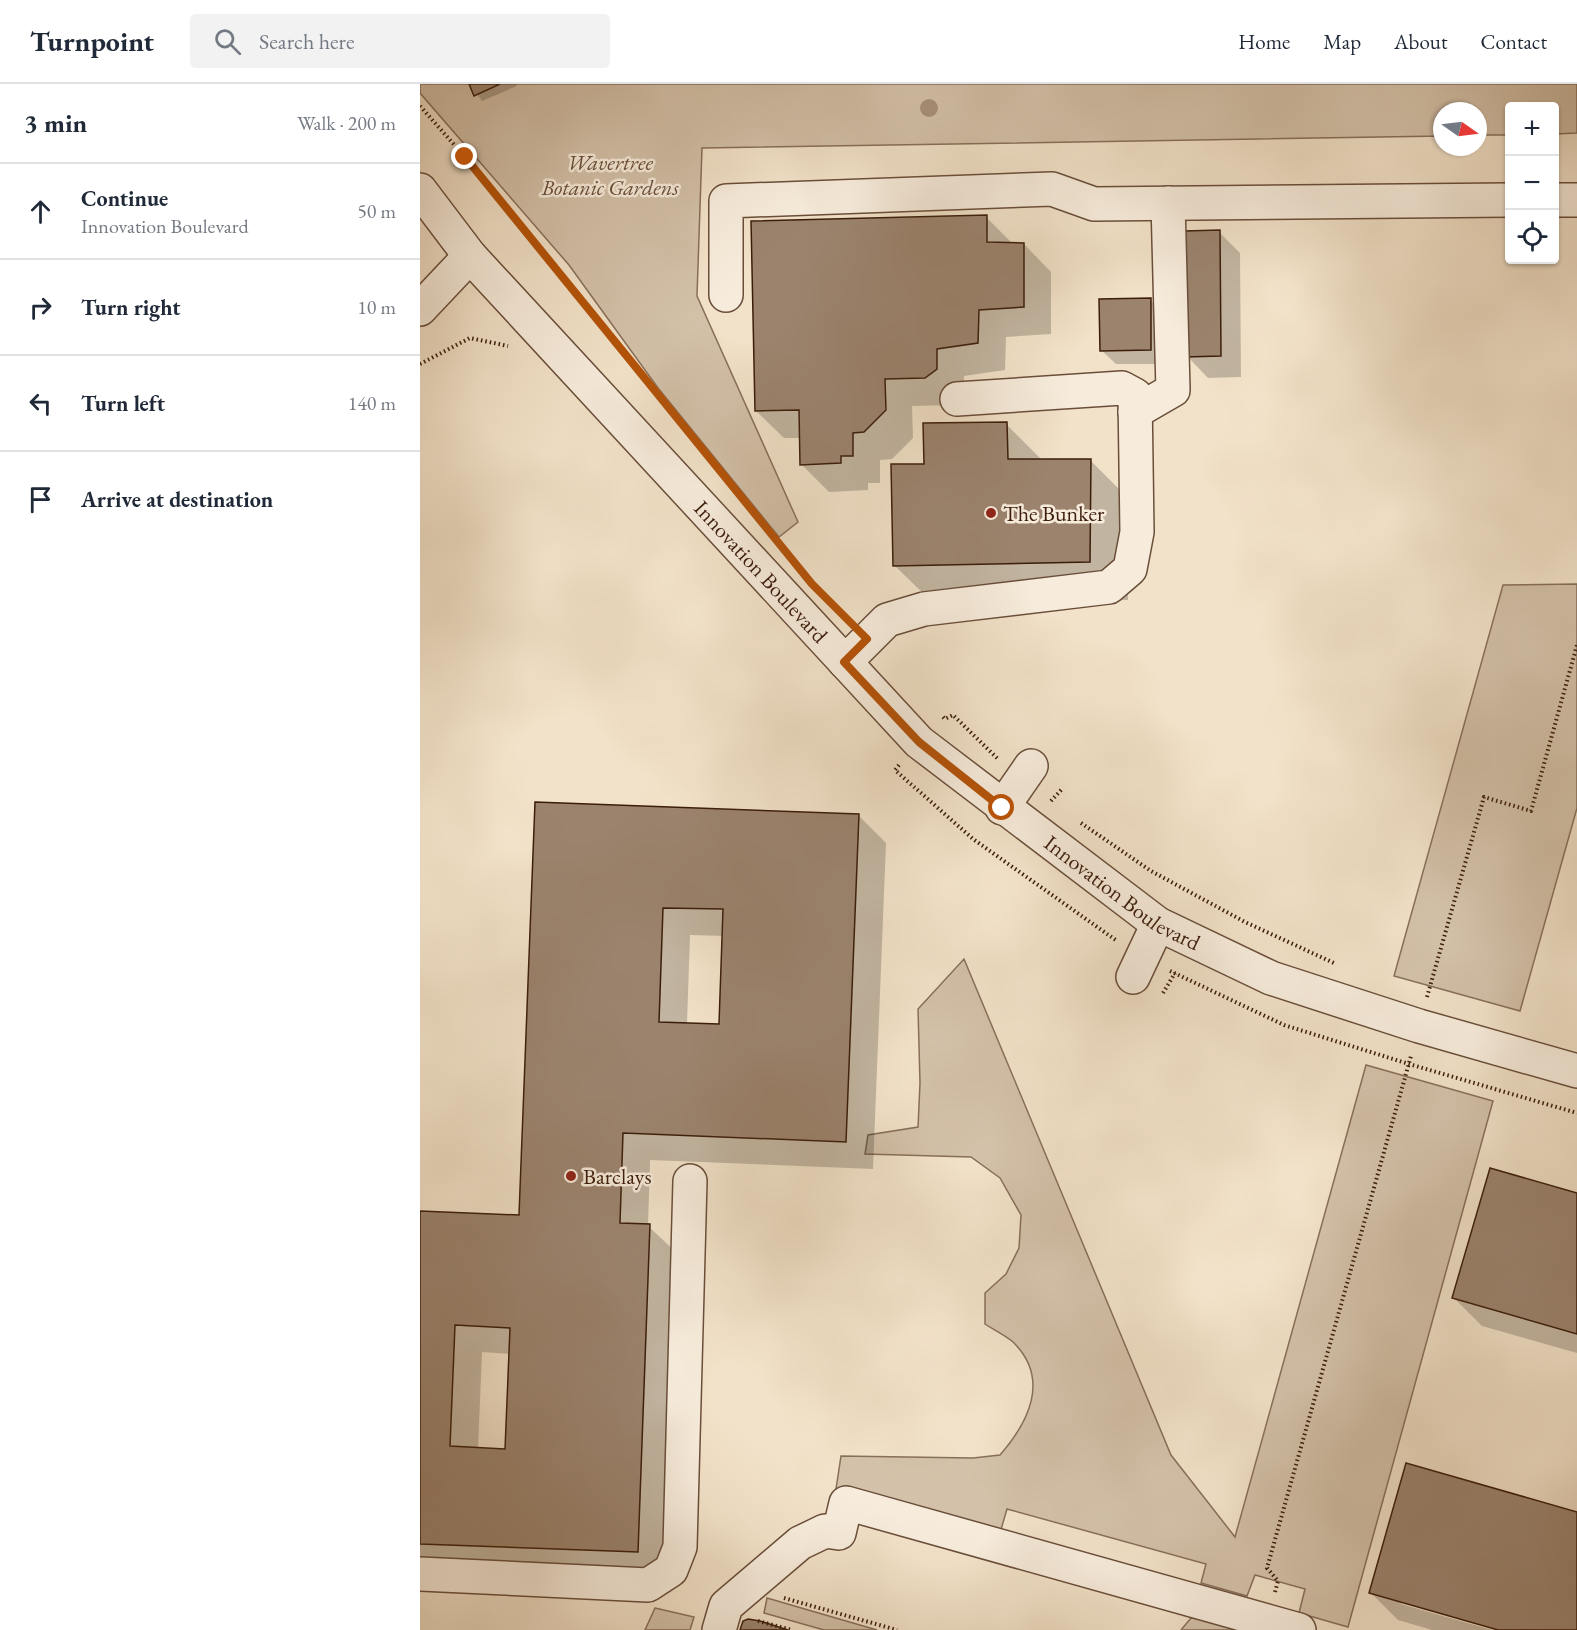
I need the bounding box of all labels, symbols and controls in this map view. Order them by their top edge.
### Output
search box [190,14,610,68]
text: Turnpoint [30,23,154,59]
icon: search [211,25,244,58]
text: Search here [259,27,355,56]
text: Home [1238,28,1290,55]
text: Map [1323,28,1361,55]
text: About [1394,28,1447,55]
text: Contact [1480,28,1547,55]
north arrow [1433,102,1487,156]
map controls [1505,102,1559,264]
button: + [1505,102,1559,156]
text: 3 min [24,106,87,140]
text: Walk · 200 m [297,110,396,136]
route end [451,143,477,169]
park label: Wavertree Botanic Gardens [541,148,679,202]
button: − [1505,156,1559,210]
text: Continue [81,184,168,213]
icon: ahead [24,195,57,228]
text: 50 m [357,198,396,224]
button: locate [1505,210,1559,264]
text: Innovation Boulevard [81,213,249,239]
icon: right [24,291,57,324]
text: Turn right [81,293,180,322]
text: 10 m [357,294,396,320]
icon: left [24,387,57,420]
text: Turn left [81,389,165,418]
text: 140 m [348,390,396,416]
icon: arrive [24,483,57,516]
text: Arrive at destination [81,485,273,514]
street label: Innovation Boulevard [688,494,835,649]
place label: The Bunker [1003,499,1105,528]
marker: The Bunker [984,506,998,520]
route start [988,794,1014,820]
street label: Innovation Boulevard [1039,828,1206,957]
place label: Barclays [583,1162,652,1191]
marker: Barclays [564,1169,578,1183]

